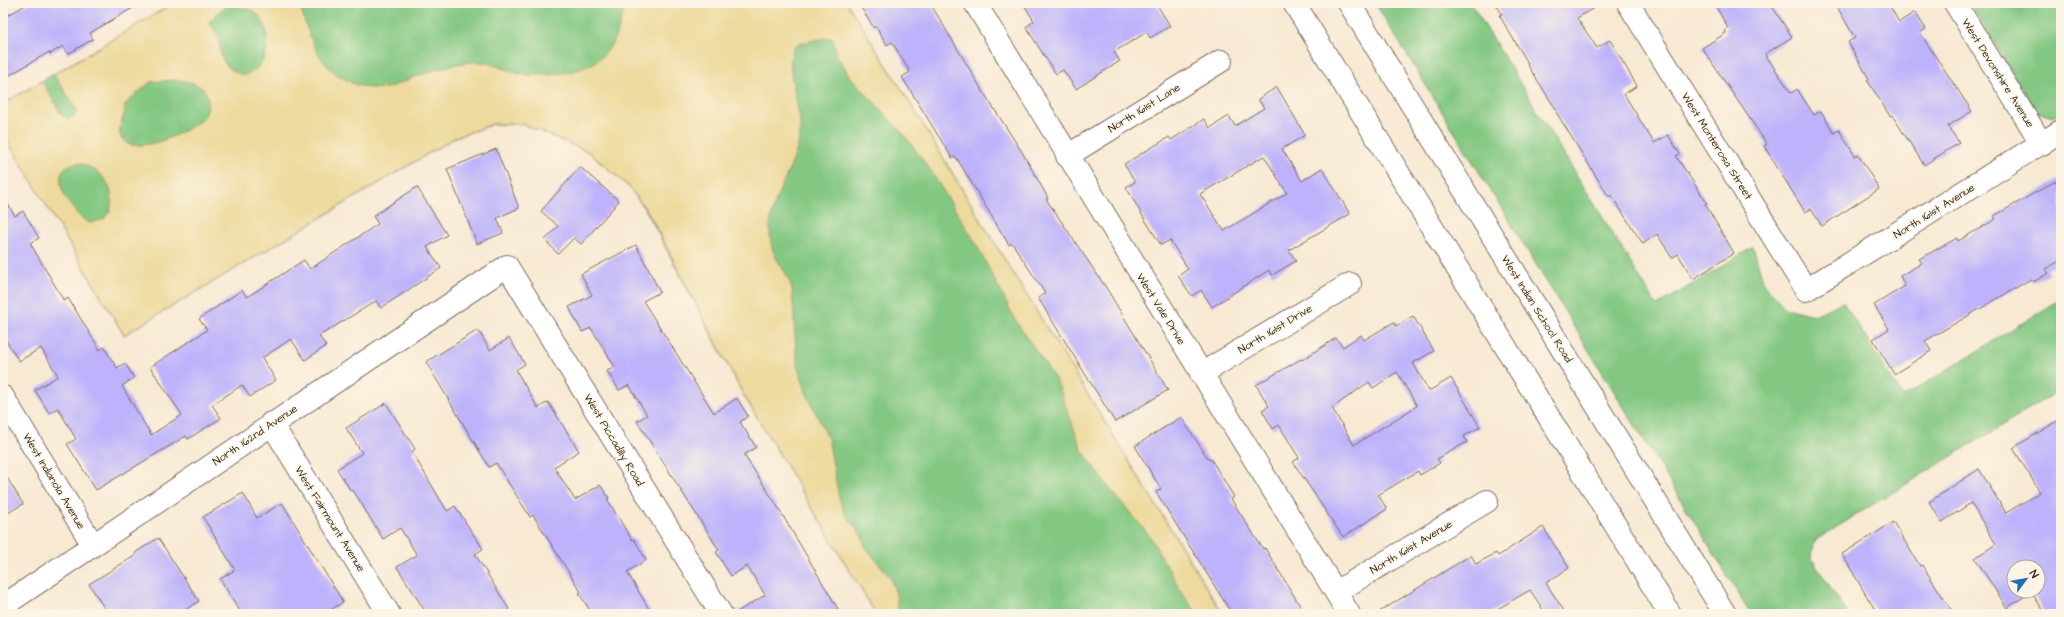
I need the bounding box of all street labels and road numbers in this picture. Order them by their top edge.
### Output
street label: West Devonshire Avenue [1958,16,2038,130]
street label: North 161st Lane [1105,80,1183,136]
street label: West Monterosa Street [1678,90,1756,203]
street label: North 161st Avenue [1890,180,1978,242]
street label: West Indian School Road [1498,252,1576,366]
street label: West Vale Drive [1133,270,1189,348]
street label: North 161st Drive [1235,301,1315,357]
street label: West Piccadilly Road [580,391,648,490]
street label: North 162nd Avenue [210,401,300,469]
street label: West Indianola Avenue [19,430,89,532]
street label: West Fairmount Avenue [291,463,369,575]
street label: North 161st Avenue [1367,517,1455,577]

